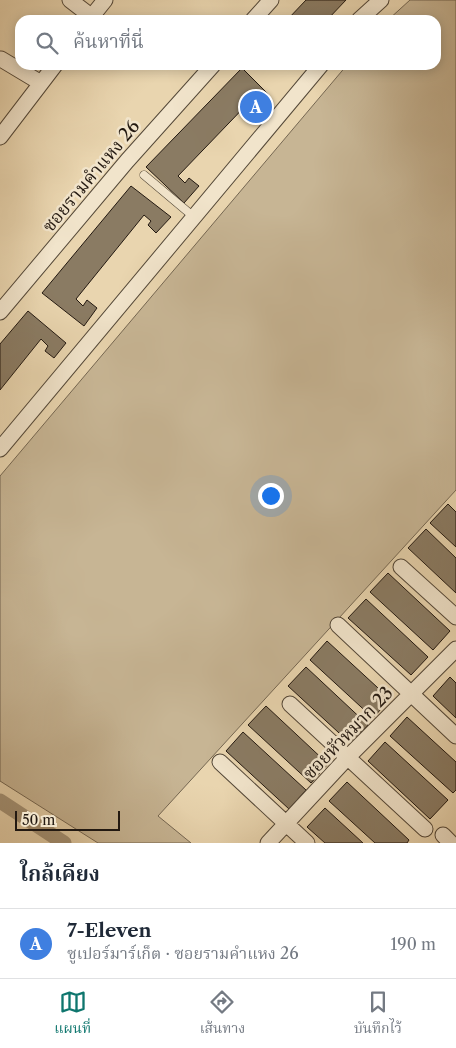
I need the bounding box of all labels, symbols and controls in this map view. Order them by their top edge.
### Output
search box [15,15,441,70]
icon: search [33,29,61,57]
text: ค้นหาที่นี่ [73,30,144,53]
pin: A [240,88,272,126]
street label: ซอยรามคำแหง 26 [38,115,144,237]
your location [258,483,284,509]
street label: ซอยหัวหมาก 23 [298,682,398,784]
scale bar [15,808,120,831]
text: 50 m [22,811,55,829]
text: ใกล้เคียง [20,861,100,886]
text: 7-Eleven [67,919,152,942]
text: A [30,934,42,954]
text: 190 m [391,934,436,954]
text: ซูเปอร์มาร์เก็ต · ซอยรามคำแหง 26 [67,943,299,963]
tab: แผนที่ [54,988,91,1040]
tab: เส้นทาง [200,988,245,1040]
tab: บันทึกไว้ [354,988,402,1040]

